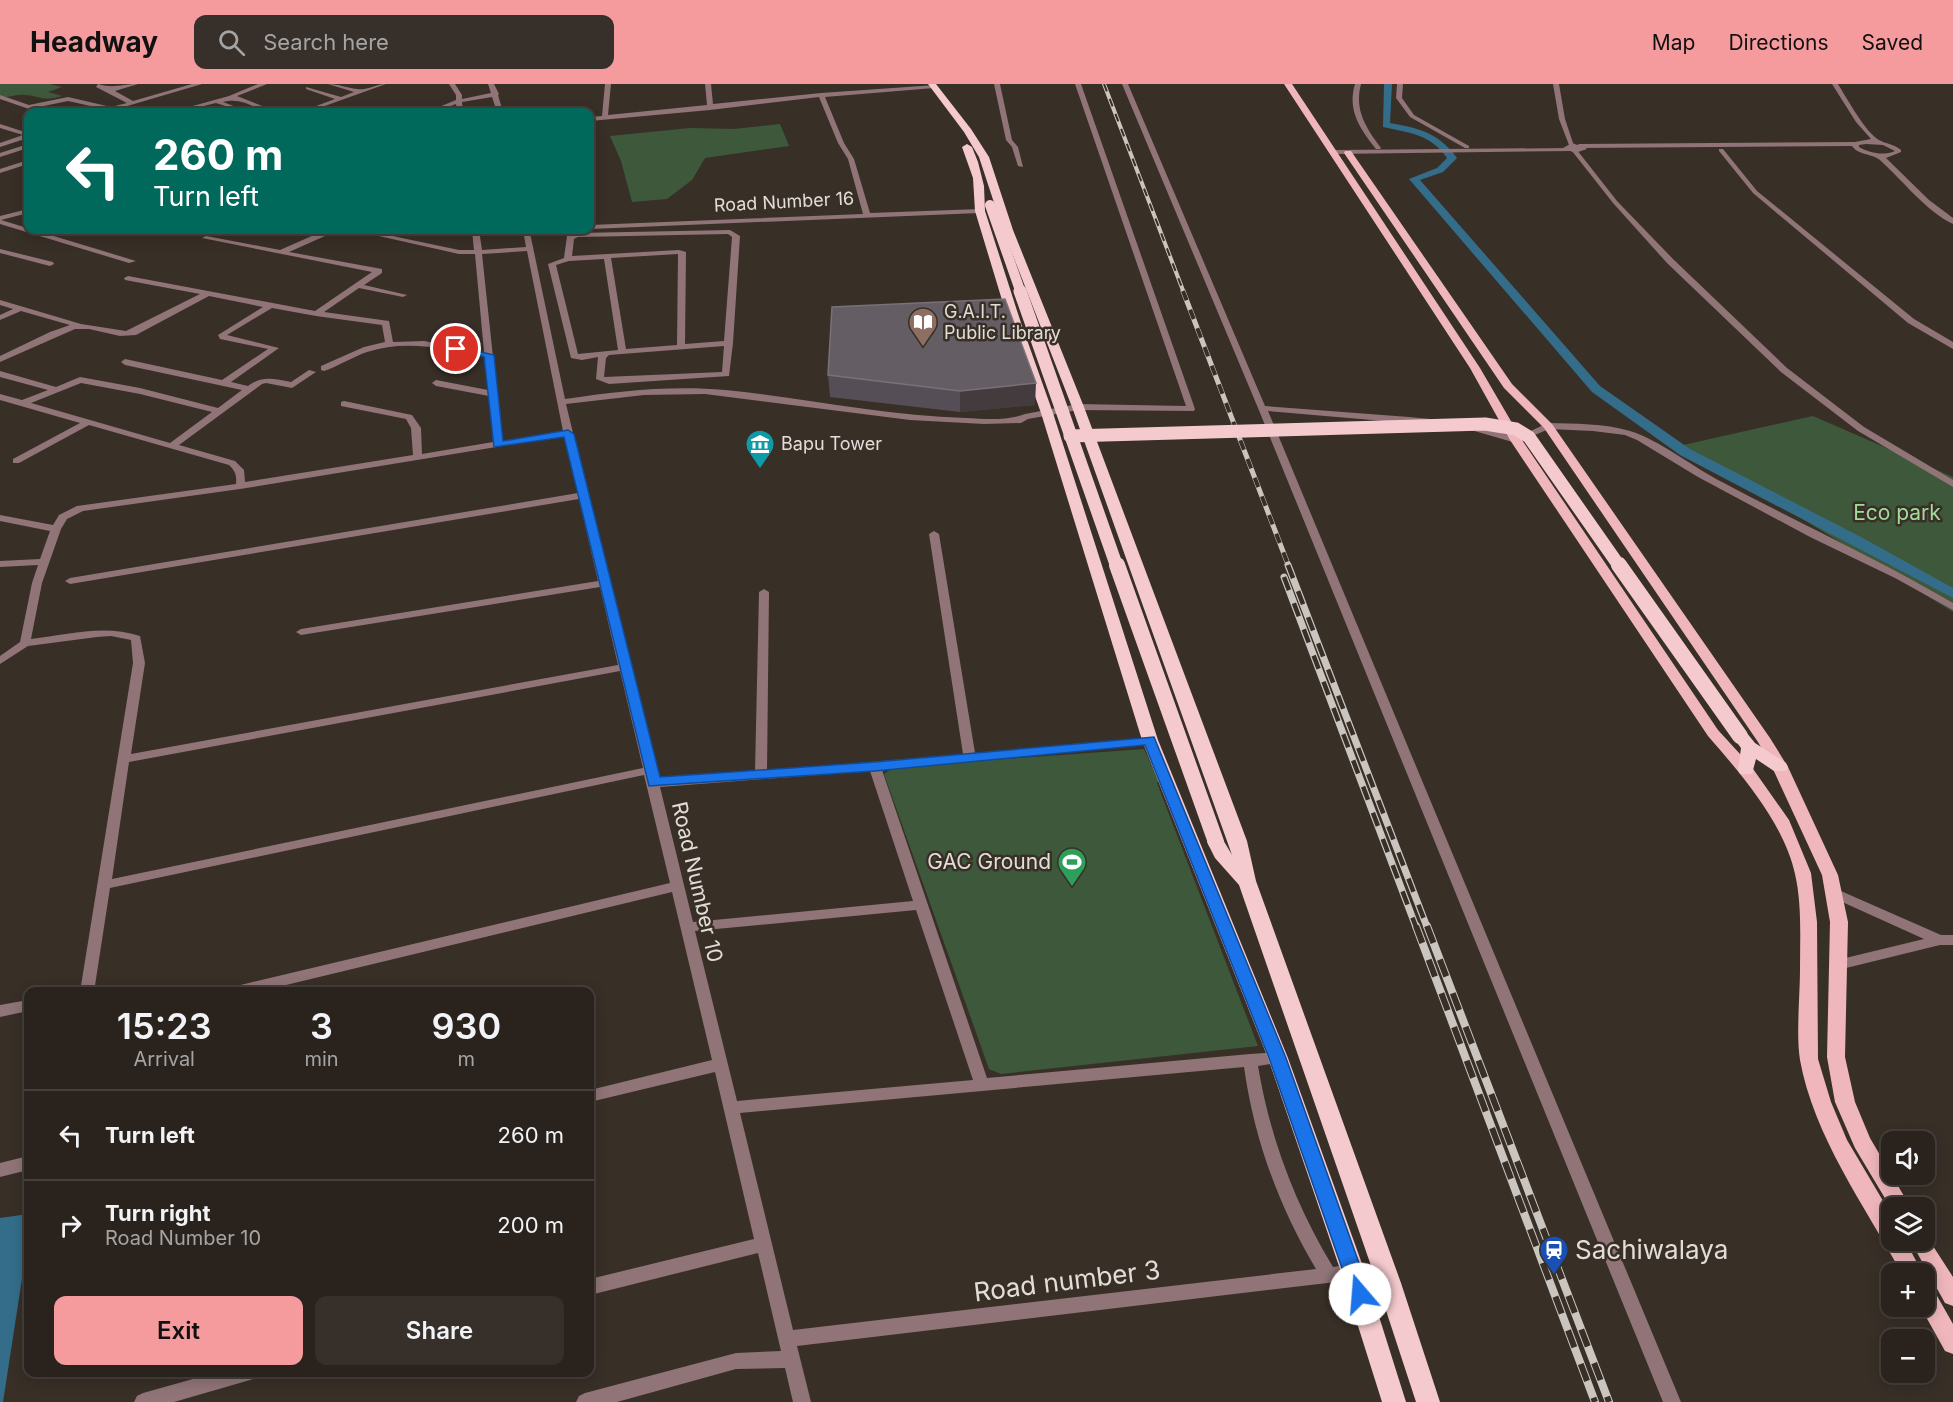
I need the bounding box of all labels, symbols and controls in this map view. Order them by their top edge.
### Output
search box [194,15,614,69]
text: Headway [30,25,158,59]
icon: search [215,26,248,59]
text: Search here [263,29,389,55]
text: Map [1652,30,1695,55]
text: Directions [1728,30,1829,55]
text: Saved [1862,30,1923,55]
text: 260 m [153,129,283,180]
icon: left [54,132,132,210]
text: Turn left [153,180,259,213]
street label: Road Number 16 [713,187,855,216]
place label: G.A.I.T. Public Library [944,301,1061,343]
library icon: G.A.I.T. Public Library [907,306,939,348]
pin [430,323,481,374]
icon: arrive [439,332,472,365]
museum icon: Bapu Tower [744,428,776,470]
place label: Bapu Tower [781,433,882,454]
park label: Eco park [1853,500,1941,525]
street label: Road Number 10 [667,799,728,965]
sports icon: GAC Ground [1056,846,1088,888]
place label: GAC Ground [927,849,1051,874]
text: 15:23 [117,1004,212,1048]
text: 3 [310,1004,333,1048]
text: 930 [431,1004,501,1048]
text: Arrival [133,1047,195,1071]
text: min [304,1047,339,1071]
text: m [458,1047,475,1071]
icon: left [54,1119,87,1152]
text: Turn left [105,1122,195,1148]
text: 260 m [498,1122,564,1148]
map controls [1881,1131,1935,1383]
button: sound [1881,1131,1935,1185]
button: layers [1881,1197,1935,1251]
text: Turn right [105,1200,211,1226]
icon: right [54,1209,87,1242]
text: 200 m [497,1212,564,1238]
text: Road Number 10 [105,1226,261,1250]
station icon: Sachiwalaya [1538,1234,1570,1276]
place label: Sachiwalaya [1575,1234,1728,1265]
street label: Road number 3 [972,1254,1162,1307]
position arrow [1328,1262,1392,1326]
button: + [1881,1263,1935,1317]
button: Exit [54,1296,303,1365]
button: Share [315,1296,564,1365]
button: − [1881,1329,1935,1383]

